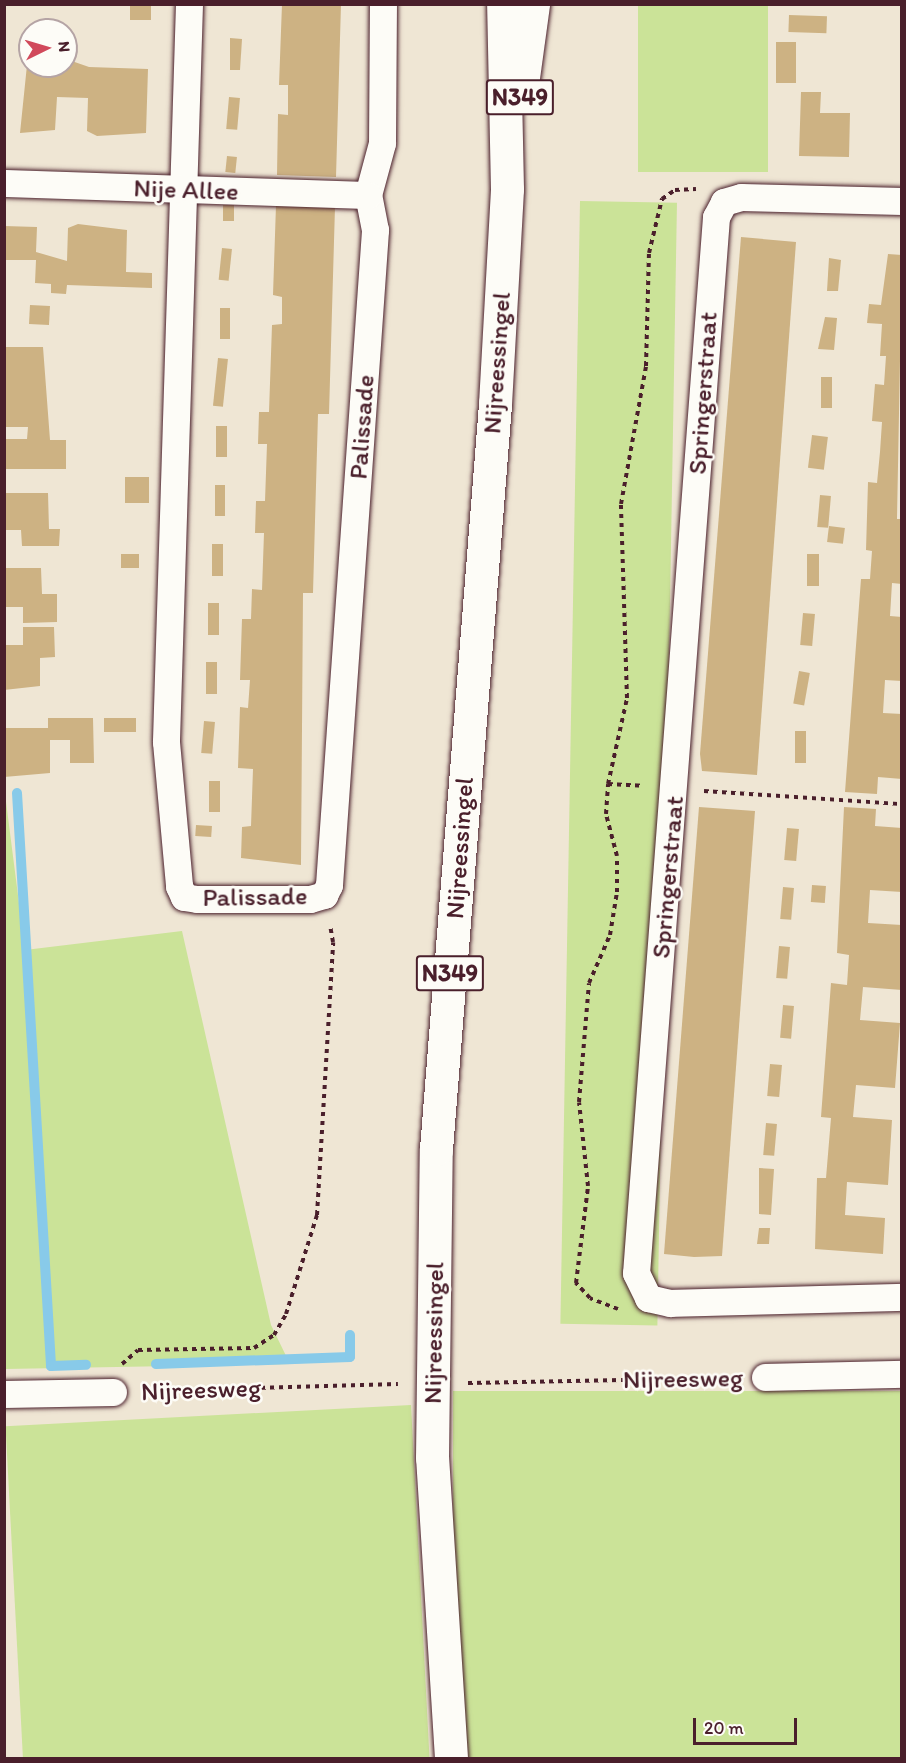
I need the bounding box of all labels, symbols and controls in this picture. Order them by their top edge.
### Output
north arrow [18,18,78,78]
text: N [55,40,74,53]
road number: N349 [486,76,554,118]
street label: Nije Allee [133,173,239,207]
street label: Nijreessingel [476,291,518,435]
street label: Springerstraat [682,311,724,475]
street label: Palissade [343,374,381,480]
street label: Nijreessingel [439,776,481,920]
street label: Springerstraat [645,794,691,960]
street label: Palissade [202,880,308,914]
road number: N349 [416,952,484,994]
street label: Nijreessingel [417,1262,451,1404]
street label: Nijreesweg [623,1362,743,1396]
street label: Nijreesweg [140,1372,262,1408]
scale bar [696,1706,800,1744]
text: 20 m [704,1717,744,1739]

